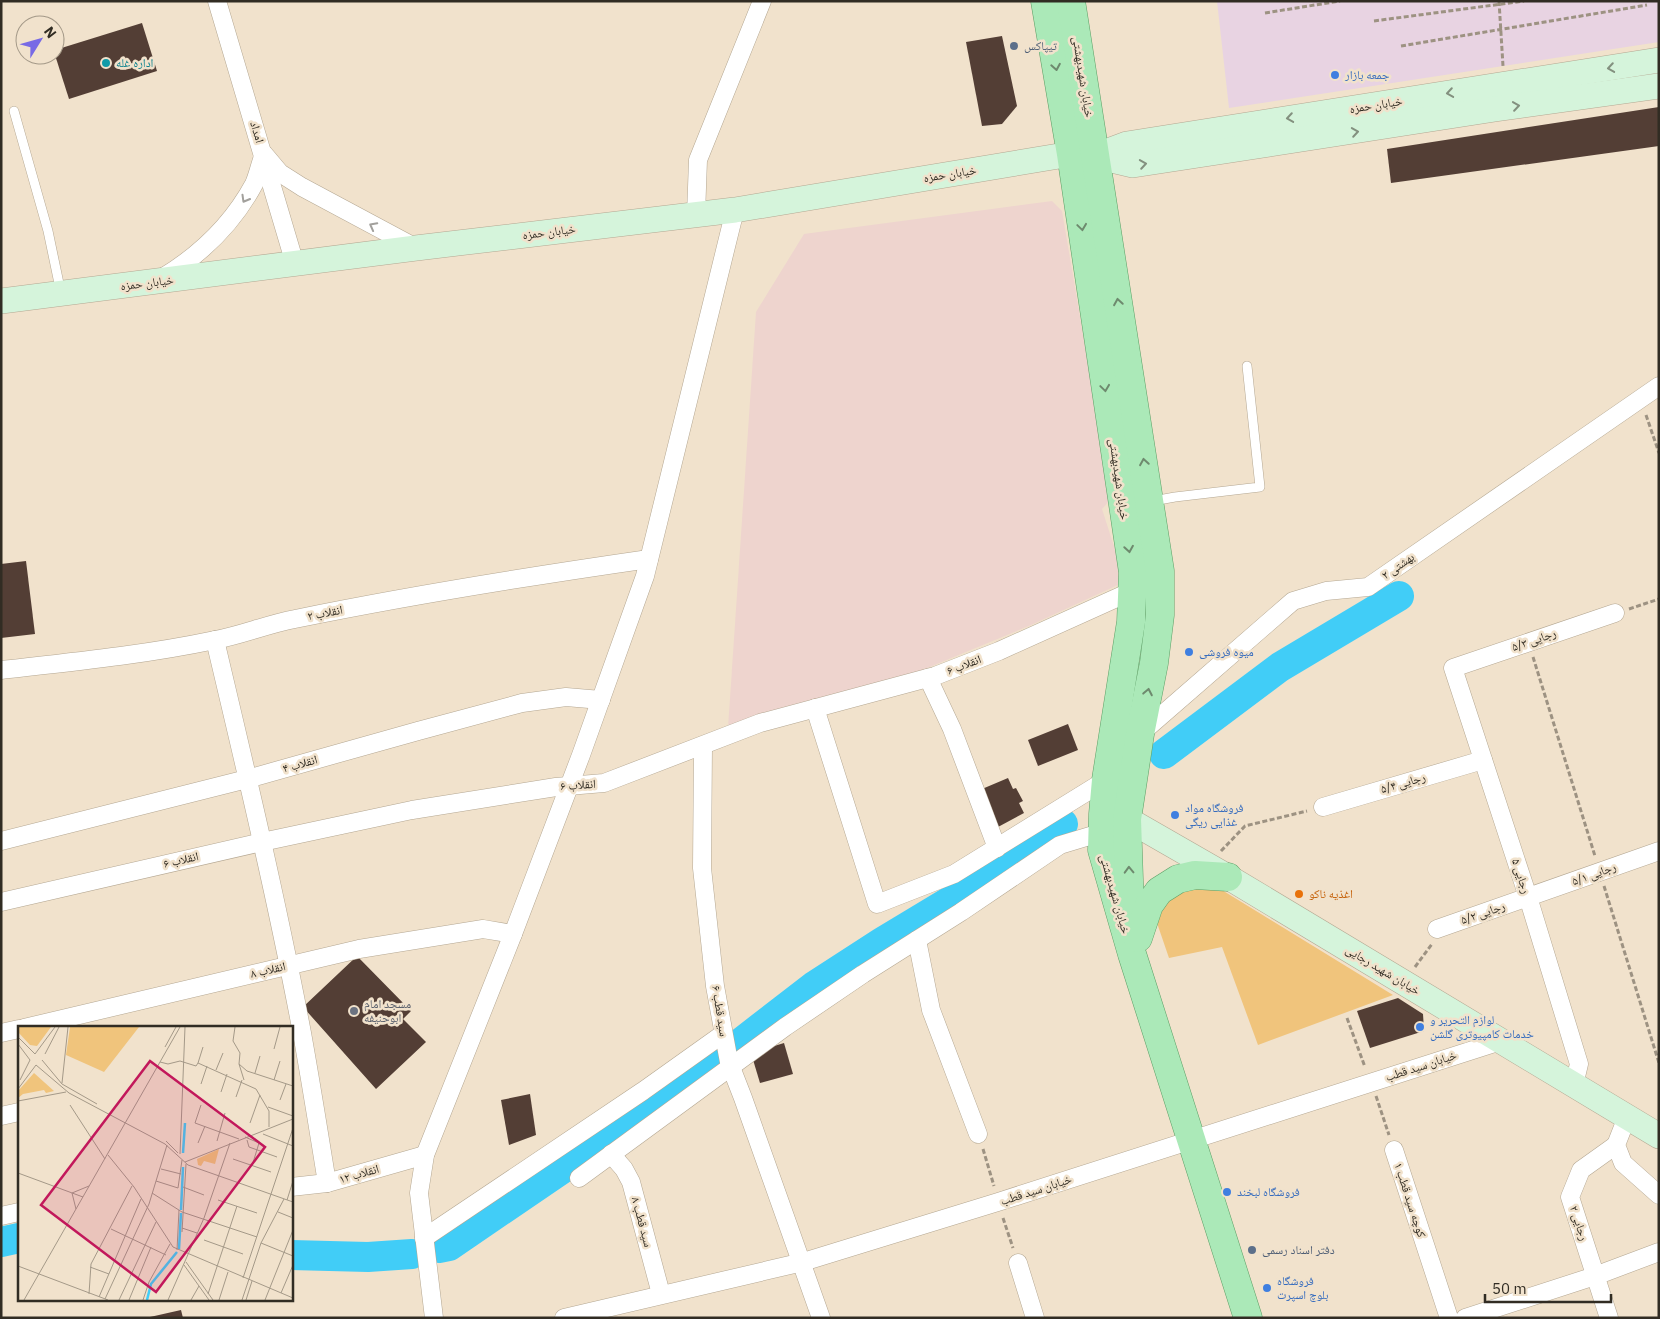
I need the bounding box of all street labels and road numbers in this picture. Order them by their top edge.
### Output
street label: خیابان شهیدبهشتی [1069,35,1097,119]
street label: خیابان حمزه [1348,93,1404,116]
street label: امداد [247,119,268,145]
street label: خیابان حمزه [922,162,978,185]
street label: خیابان حمزه [521,221,577,243]
street label: خیابان حمزه [119,272,175,294]
street label: خیابان شهیدبهشتی [1106,437,1133,521]
street label: بهشتی ۲ [1378,549,1417,583]
street label: انقلاب ۲ [306,602,344,624]
street label: رجایی ۵/۳ [1510,625,1558,654]
street label: انقلاب ۶ [945,651,983,678]
street label: انقلاب ۴ [281,751,319,776]
street label: رجایی ۵/۴ [1379,769,1427,796]
street label: انقلاب ۶ [560,776,596,794]
street label: انقلاب ۶ [162,848,200,871]
street label: خیابان شهیدبهشتی [1097,852,1134,936]
street label: رجایی ۵ [1509,856,1534,896]
street label: رجایی ۵/۱ [1570,859,1618,889]
street label: رجایی ۵/۲ [1459,898,1507,927]
street label: خیابان شهید رجایی [1343,941,1423,998]
street label: انقلاب ۸ [249,958,287,981]
street label: سید قطب ۶ [709,984,732,1038]
street label: خیابان سید قطب [1383,1047,1459,1084]
street label: انقلاب ۱۲ [337,1161,381,1187]
street label: کوچه سید قطب ۱ [1391,1161,1430,1239]
street label: خیابان سید قطب [998,1171,1074,1208]
street label: سید قطب ۸ [628,1195,656,1249]
street label: رجایی ۲ [1567,1203,1592,1243]

